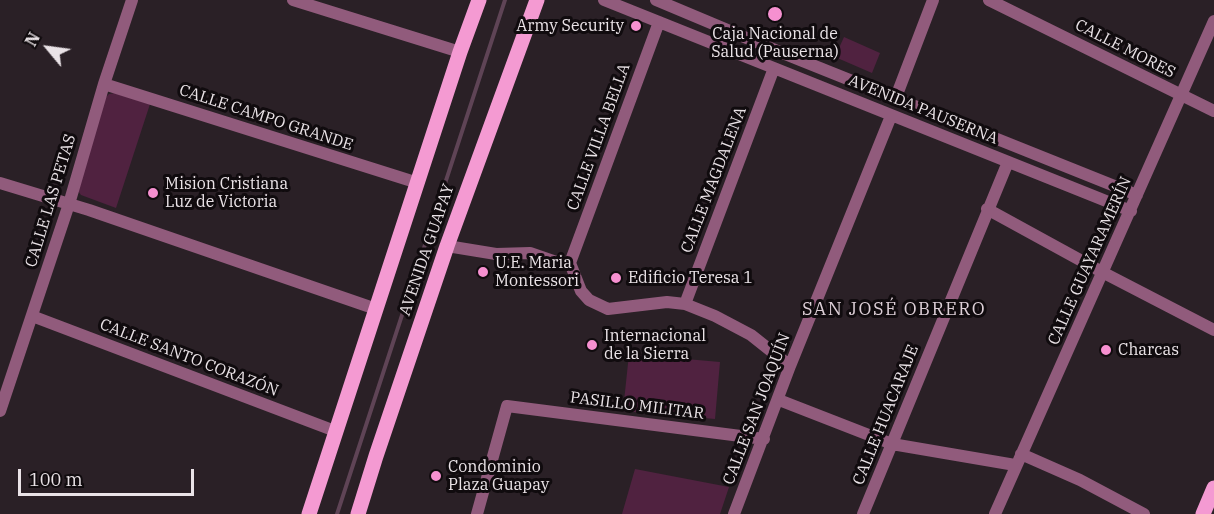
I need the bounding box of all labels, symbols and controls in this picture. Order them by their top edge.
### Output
marker: Caja Nacional de Salud (Pauserna) [766,5,784,23]
street label: CALLE MORES [1072,15,1178,83]
place label: Army Security [516,16,624,36]
north arrow [18,18,78,78]
marker: Army Security [629,19,643,33]
place label: Caja Nacional de Salud (Pauserna) [711,24,839,62]
text: N [20,29,44,50]
street label: CALLE VILLA BELLA [563,61,635,213]
street label: AVENIDA PAUSERNA [845,71,1001,149]
street label: CALLE CAMPO GRANDE [177,81,355,155]
street label: CALLE MAGDALENA [677,104,751,256]
street label: CALLE LAS PETAS [22,132,80,270]
place label: Mision Cristiana Luz de Victoria [165,174,288,212]
street label: CALLE GUAYARAMERÍN [1044,174,1136,348]
street label: AVENIDA GUAPAY [395,182,459,318]
marker: Mision Cristiana Luz de Victoria [146,186,160,200]
place label: U.E. Maria Montessori [495,253,579,291]
marker: U.E. Maria Montessori [476,265,490,279]
place label: Edificio Teresa 1 [628,268,753,288]
marker: Edificio Teresa 1 [609,271,623,285]
district label: SAN JOSÉ OBRERO [802,299,986,321]
street label: CALLE SANTO CORAZÓN [97,315,281,401]
place label: Internacional de la Sierra [604,326,706,364]
street label: CALLE SAN JOAQUÍN [719,331,795,487]
marker: Internacional de la Sierra [585,338,599,352]
place label: Charcas [1118,340,1179,360]
street label: CALLE HUACARAJE [849,342,923,488]
marker: Charcas [1099,343,1113,357]
street label: PASILLO MILITAR [569,388,705,424]
scale bar [21,457,196,495]
place label: Condominio Plaza Guapay [448,457,549,495]
text: 100 m [29,468,83,491]
marker: Condominio Plaza Guapay [429,469,443,483]

